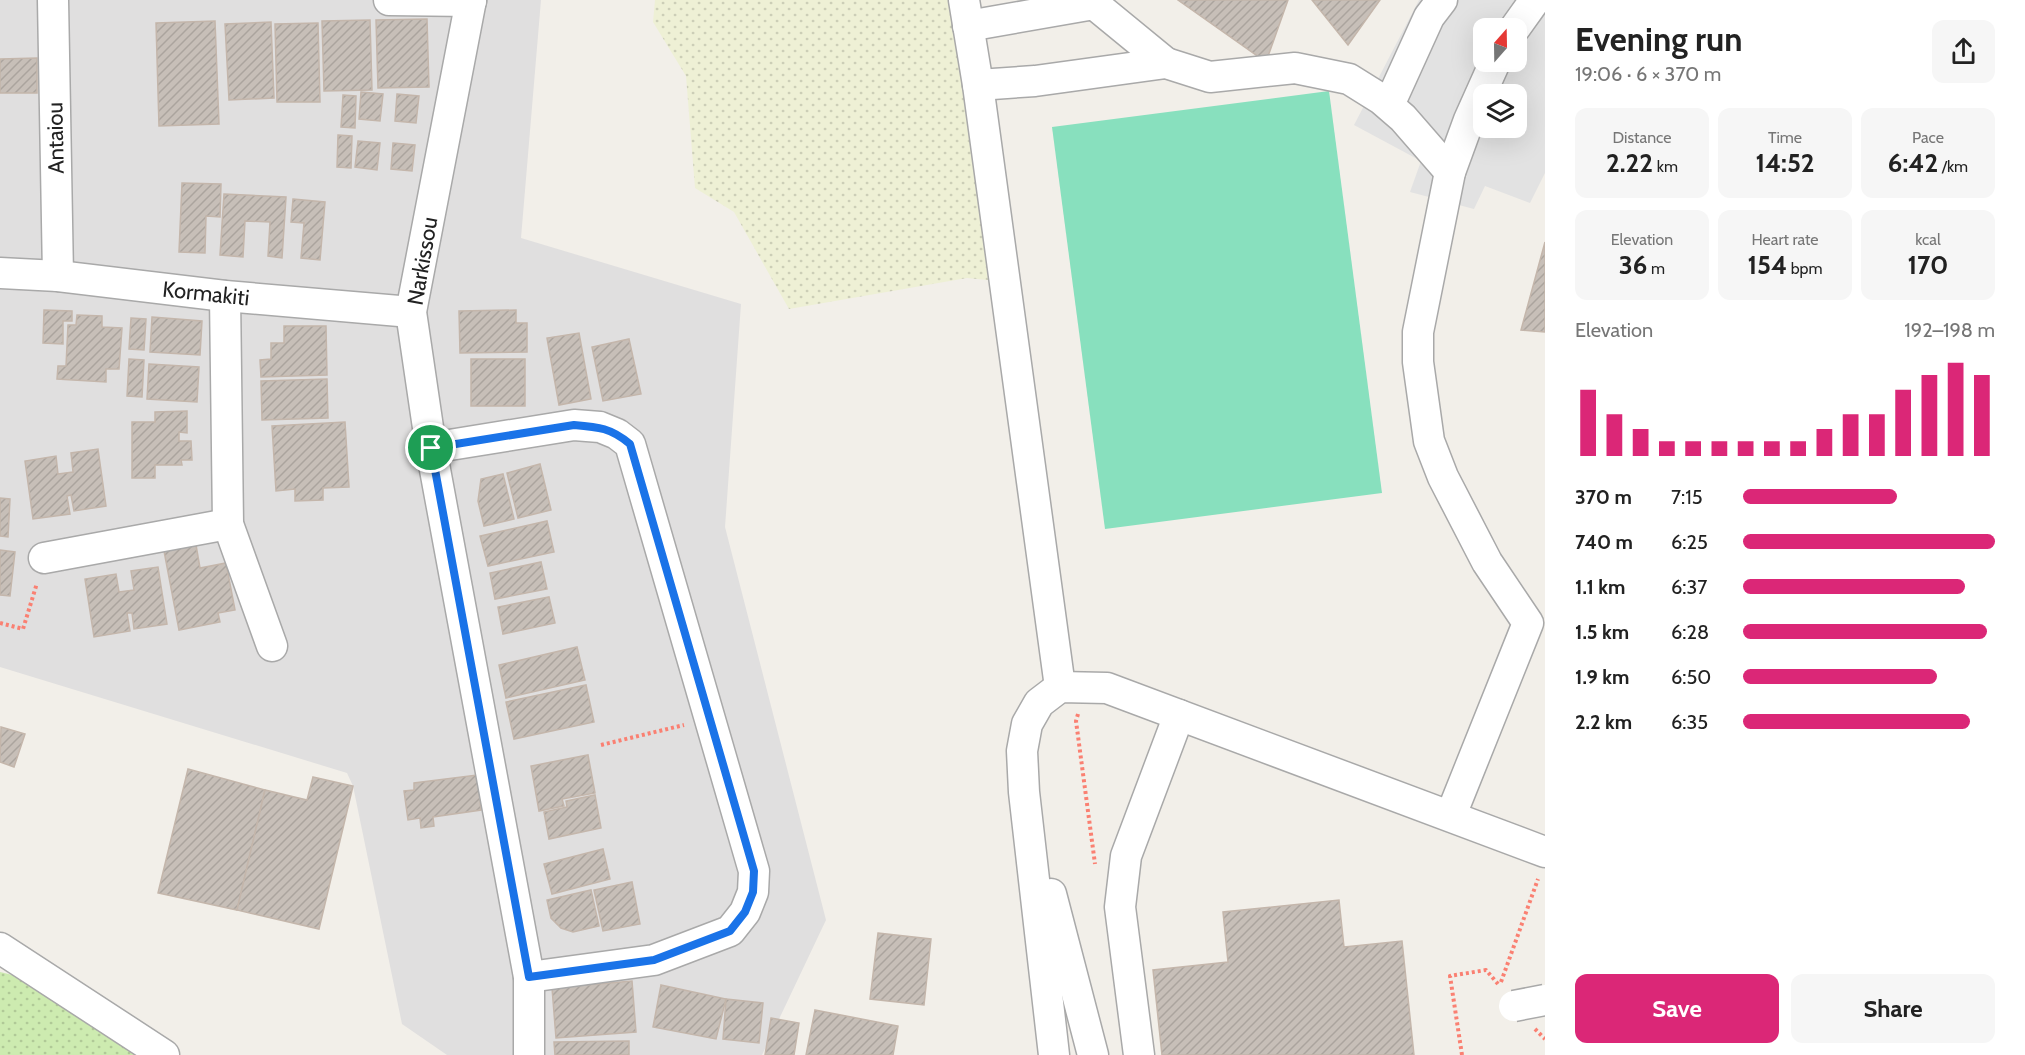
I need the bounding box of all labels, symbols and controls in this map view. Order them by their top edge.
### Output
north arrow [1473,18,1527,72]
map controls [1473,18,1527,138]
text: Evening run [1575,19,1742,59]
button: share [1932,20,1995,83]
text: 19:06 · 6 × 370 m [1575,62,1721,86]
button: layers [1473,84,1527,138]
street label: Antaiou [41,102,70,174]
text: Distance [1613,128,1671,147]
text: Time [1768,128,1802,147]
text: Pace [1912,128,1944,147]
text: 2.22 [1606,147,1653,179]
text: 14:52 [1755,147,1815,179]
text: 6:42 [1888,147,1938,179]
text: km [1653,157,1678,176]
text: /km [1938,157,1968,176]
street label: Narkissou [401,215,444,307]
text: Elevation [1611,230,1673,249]
text: Heart rate [1752,230,1818,249]
text: kcal [1915,230,1941,249]
text: 36 [1619,249,1648,281]
text: 154 [1747,249,1787,281]
text: 170 [1908,249,1948,281]
text: m [1648,259,1665,278]
text: bpm [1787,259,1823,278]
street label: Kormakiti [161,276,251,311]
text: Elevation [1575,318,1653,342]
text: 192–198 m [1904,318,1995,342]
pin [405,422,456,473]
icon: arrive [414,431,447,464]
text: 370 m [1575,485,1632,509]
text: 7:15 [1671,485,1703,509]
text: 740 m [1575,530,1633,554]
text: 6:25 [1671,530,1708,554]
text: 1.1 km [1575,575,1625,599]
text: 6:37 [1671,575,1707,599]
text: 1.5 km [1575,620,1629,644]
text: 6:28 [1671,620,1709,644]
text: 1.9 km [1575,665,1629,689]
text: 6:50 [1671,665,1711,689]
text: 2.2 km [1575,710,1632,734]
text: 6:35 [1671,710,1708,734]
button: Save [1575,974,1779,1043]
button: Share [1791,974,1995,1043]

